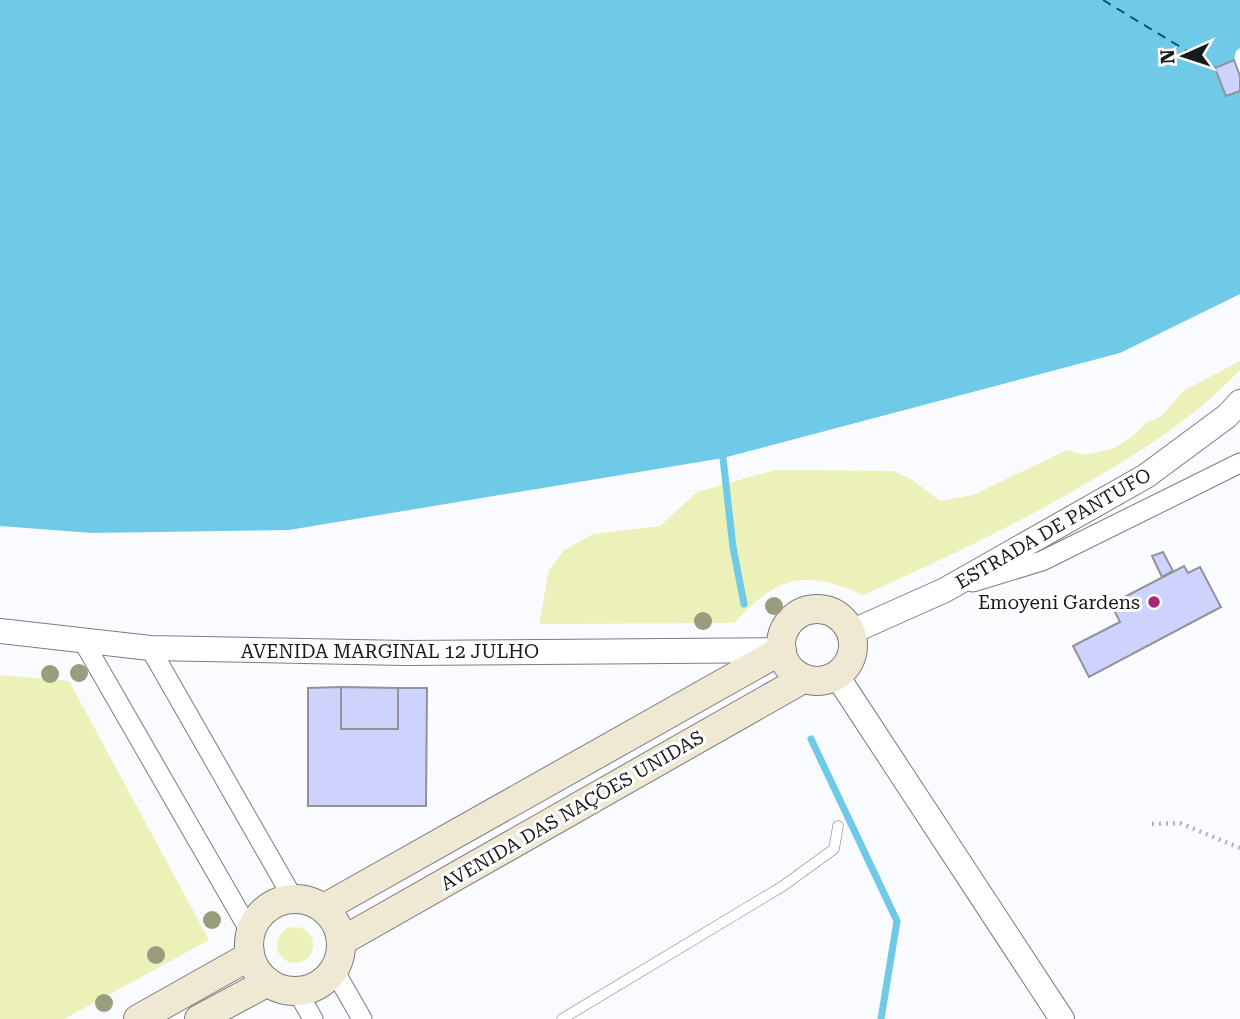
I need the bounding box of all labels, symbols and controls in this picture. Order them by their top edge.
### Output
north arrow [1149,21,1219,91]
text: N [1156,49,1179,65]
street label: ESTRADA DE PANTUFO [952,463,1155,594]
place label: Emoyeni Gardens [978,591,1140,614]
marker: Emoyeni Gardens [1146,594,1162,610]
street label: AVENIDA MARGINAL 12 JULHO [241,640,539,663]
street label: AVENIDA DAS NAÇÕES UNIDAS [437,725,708,895]

